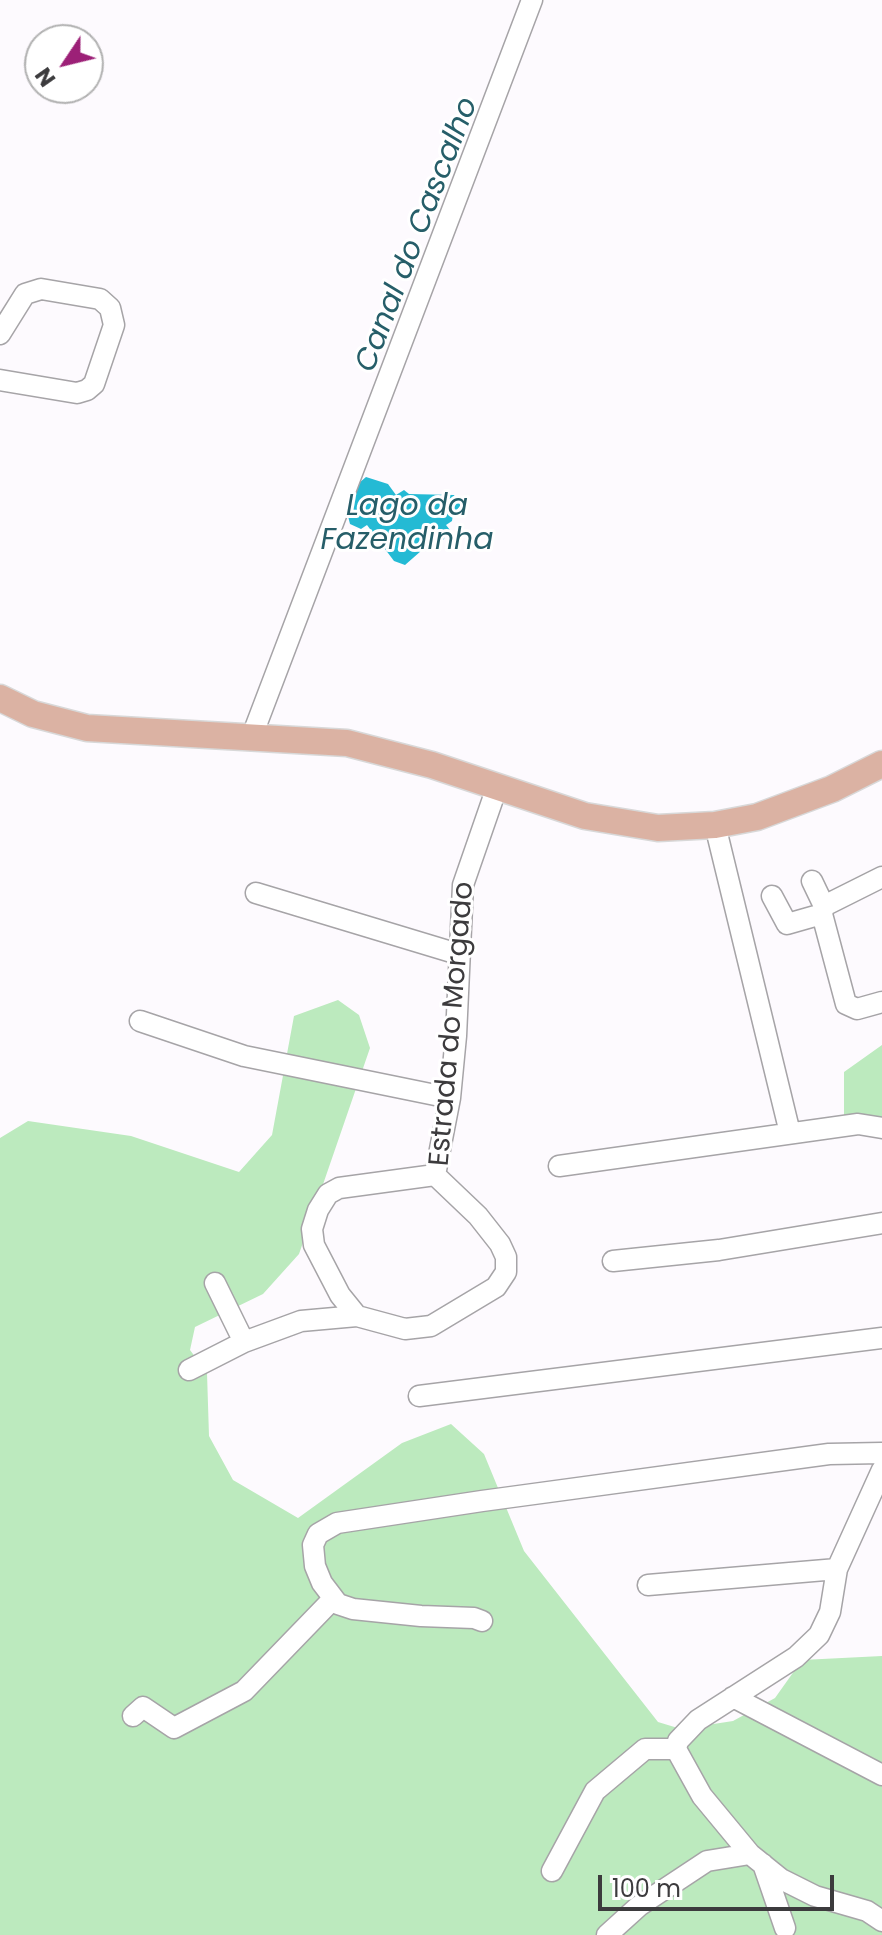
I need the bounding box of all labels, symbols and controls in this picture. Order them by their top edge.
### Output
north arrow [24,24,104,104]
text: N [28,61,63,93]
water label: Canal do Cascalho [349,93,487,377]
water label: Lago da Fazendinha [320,489,494,560]
street label: Estrada do Morgado [424,880,482,1168]
scale bar [602,1859,838,1909]
text: 100 m [612,1872,681,1905]

